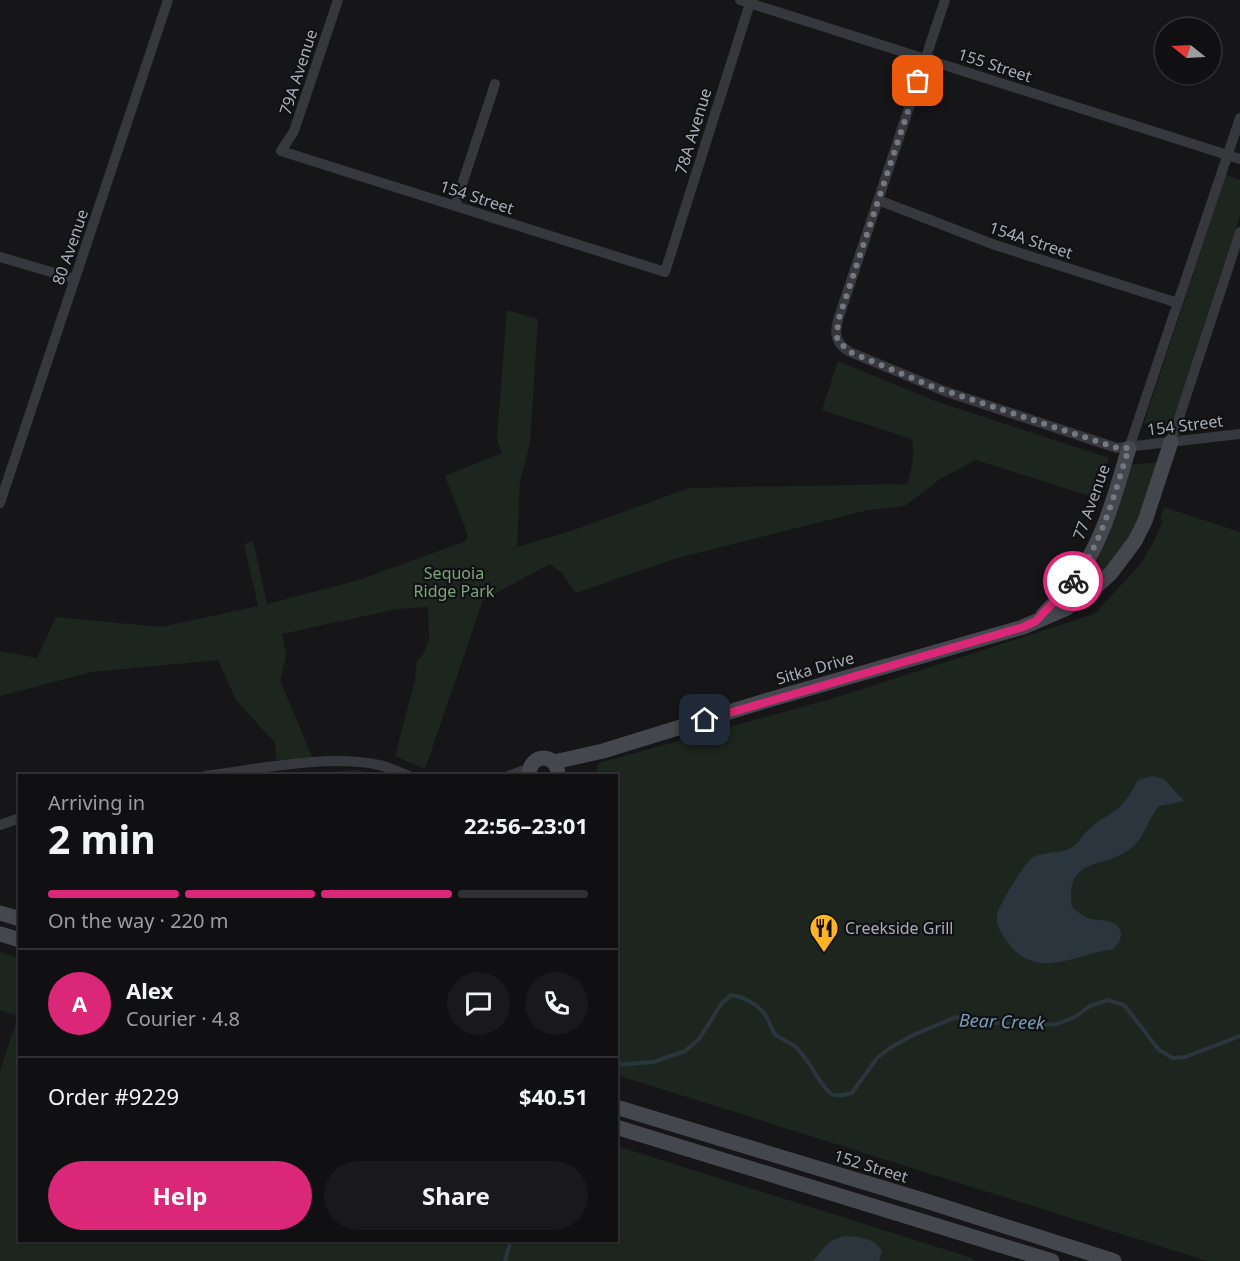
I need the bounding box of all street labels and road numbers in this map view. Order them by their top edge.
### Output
street label: 79A Avenue [274,26,322,118]
street label: 155 Street [955,43,1035,87]
street label: 78A Avenue [669,85,717,177]
street label: 154 Street [437,175,517,219]
street label: 80 Avenue [47,206,93,288]
street label: 154A Street [986,216,1076,264]
street label: 154 Street [1146,409,1224,441]
street label: 77 Avenue [1067,461,1115,543]
street label: Sitka Drive [774,646,856,690]
street label: 152 Street [831,1144,911,1188]

